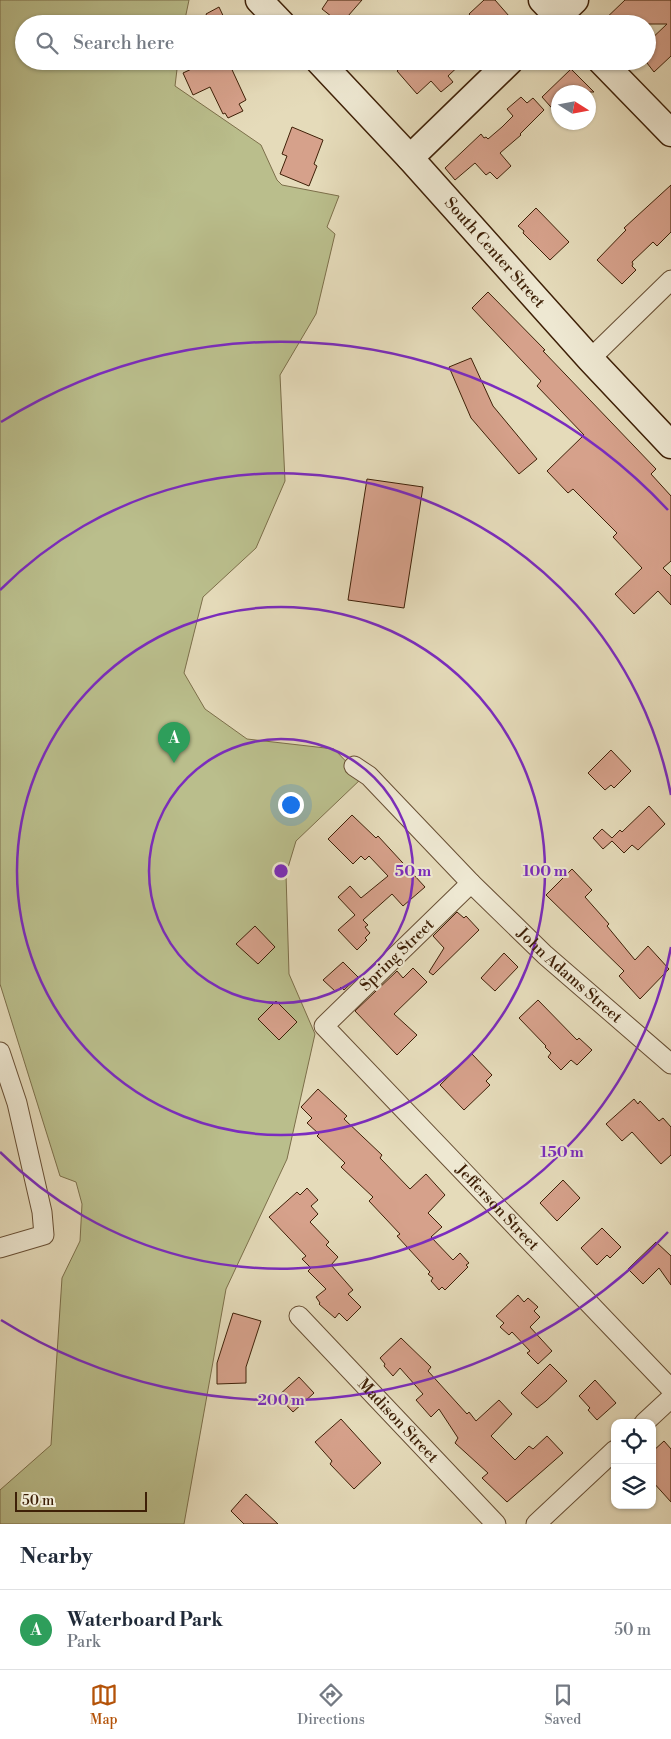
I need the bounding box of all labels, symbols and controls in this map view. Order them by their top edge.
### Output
search box [15,15,656,70]
icon: search [33,29,61,57]
text: Search here [73,31,174,55]
north arrow [551,85,596,130]
street label: South Center Street [440,193,550,312]
pin: A [158,722,190,763]
your location [278,792,304,818]
centre of rings [272,862,290,880]
text: 50 m [395,862,431,881]
text: 100 m [523,862,568,881]
street label: Spring Street [356,914,439,995]
street label: John Adams Street [512,923,627,1027]
text: 150 m [540,1143,584,1162]
street label: Jefferson Street [451,1159,544,1255]
street label: Madison Street [353,1374,443,1467]
text: 200 m [257,1391,305,1410]
map controls [611,1419,656,1509]
button: locate [611,1419,656,1464]
button: layers [611,1464,656,1509]
scale bar [15,1489,148,1512]
text: 50 m [22,1492,54,1510]
text: Nearby [20,1544,93,1570]
text: Waterboard Park [67,1608,223,1632]
text: A [30,1620,42,1640]
text: 50 m [614,1620,651,1640]
text: Park [67,1632,100,1652]
tab: Map [90,1681,118,1729]
tab: Directions [297,1681,365,1729]
tab: Saved [544,1681,581,1729]

